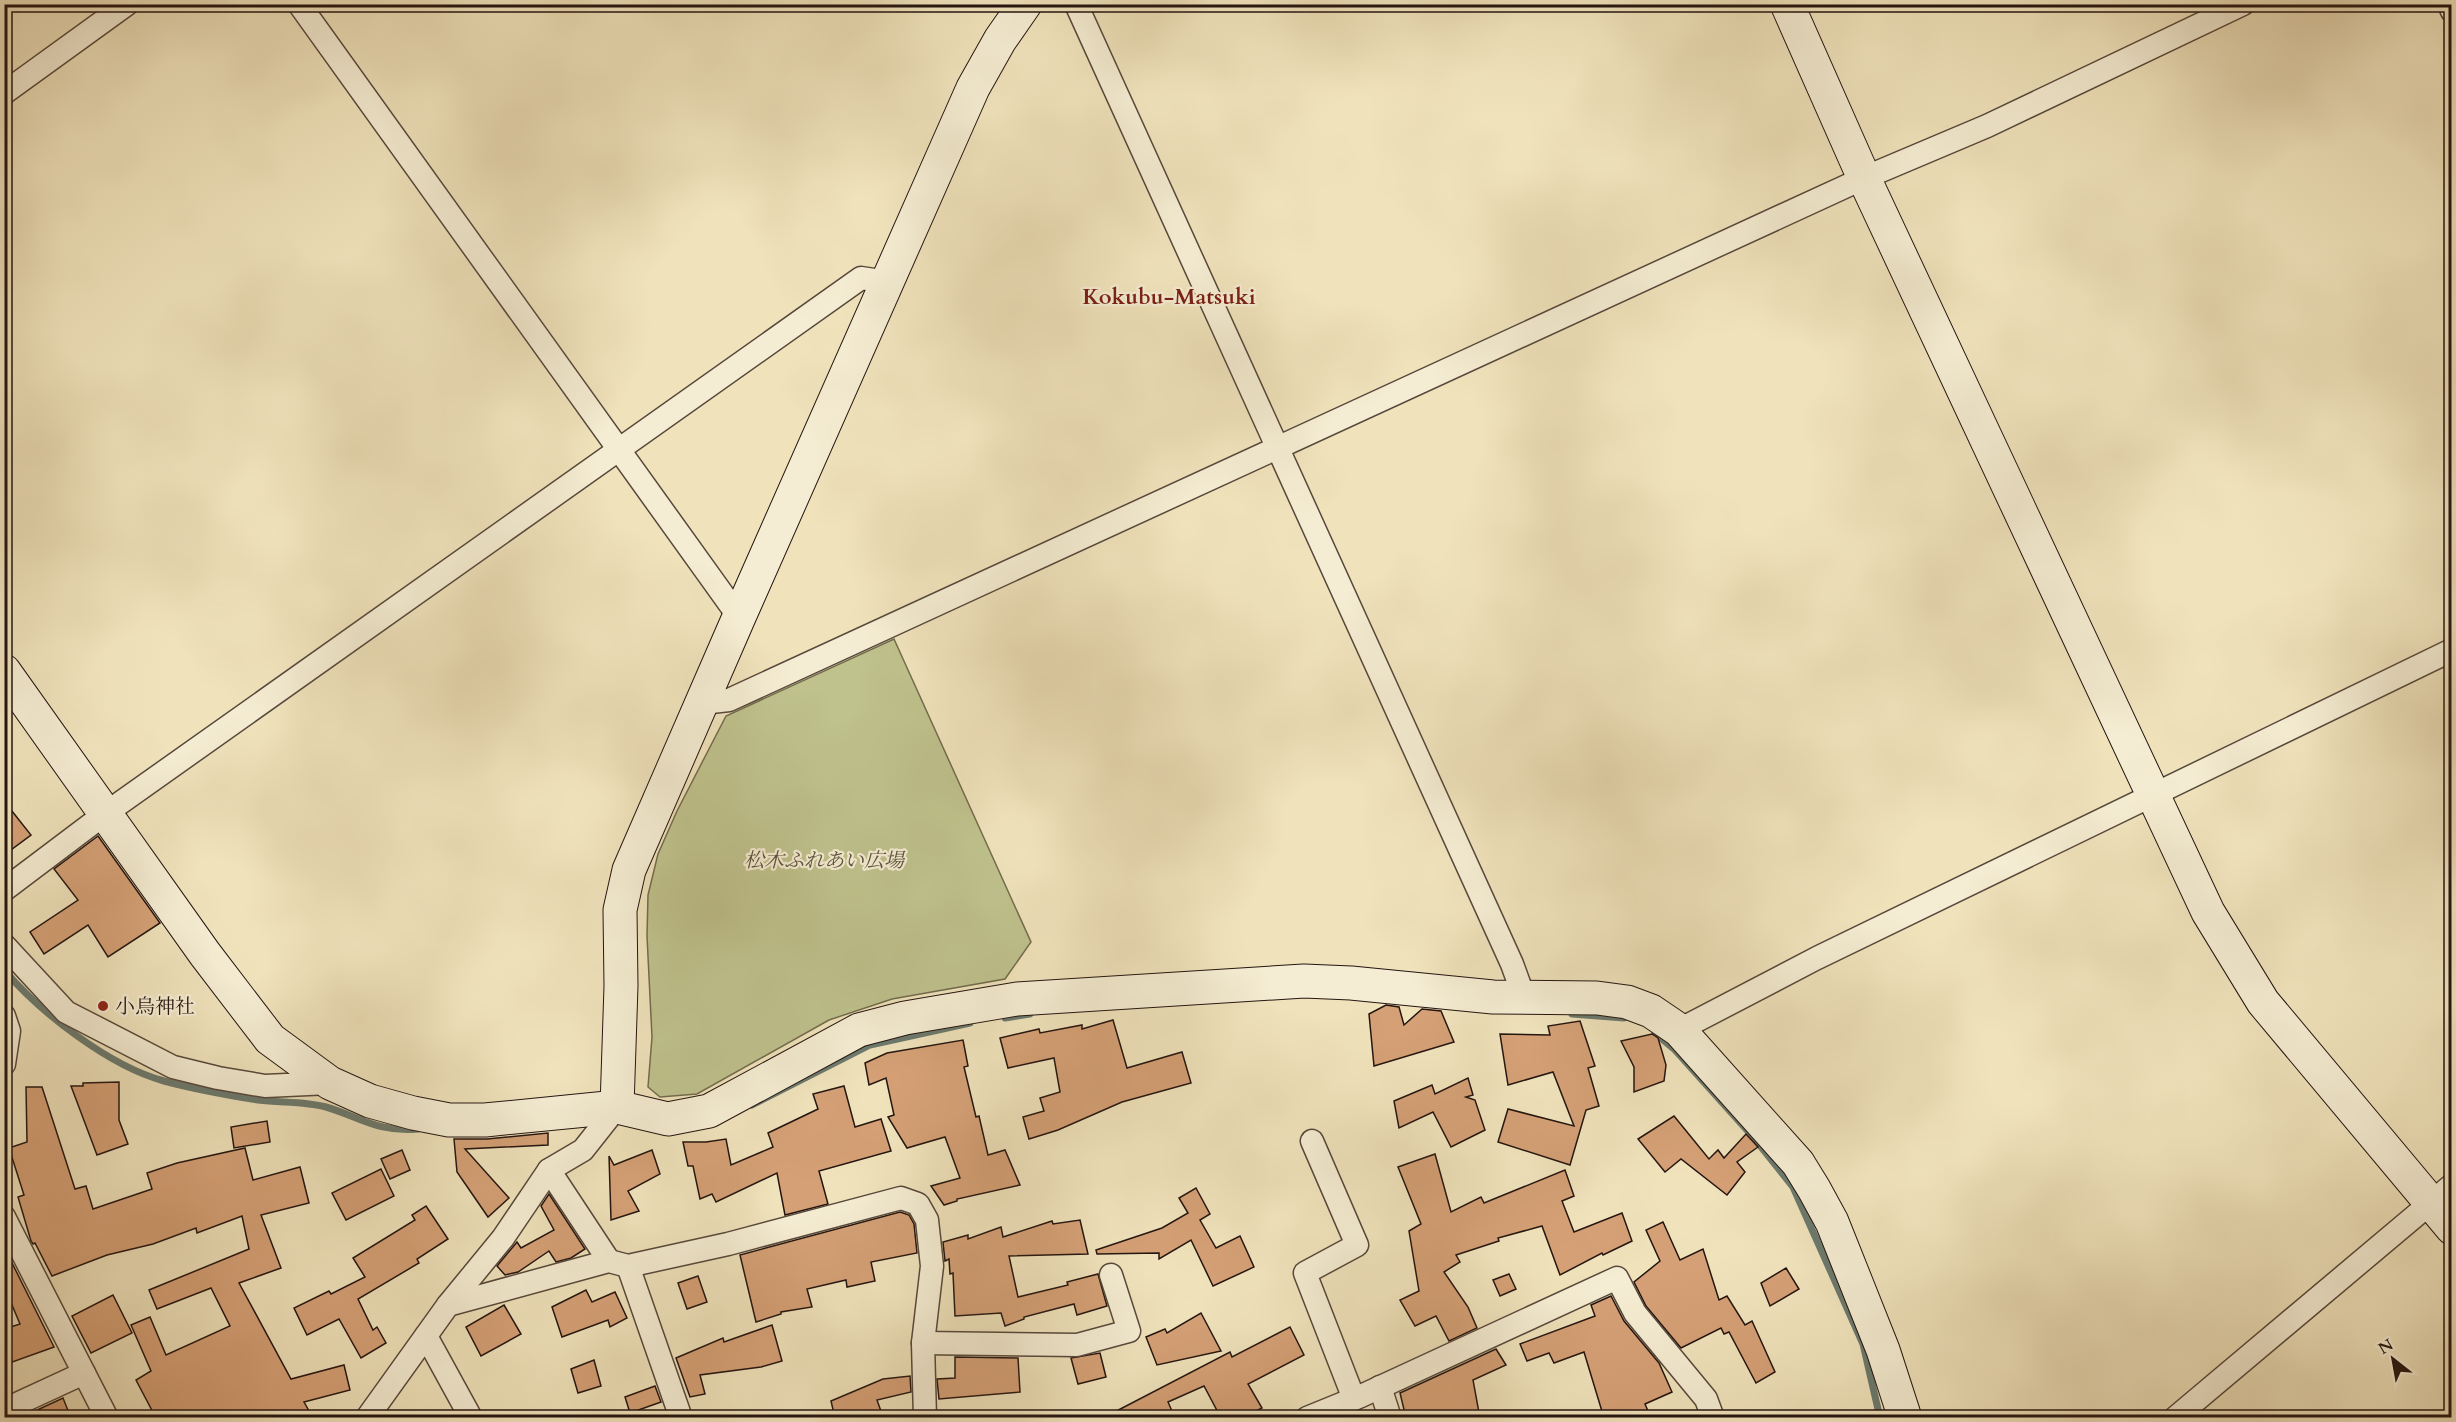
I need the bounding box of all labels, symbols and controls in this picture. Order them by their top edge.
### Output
district label: Kokubu-Matsuki [1082,282,1256,312]
park label: 松木ふれあい広場 [744,847,906,874]
place label: 小烏神社 [115,993,195,1020]
marker: 小烏神社 [96,999,110,1013]
north arrow [2363,1329,2423,1389]
text: N [2374,1334,2398,1360]

